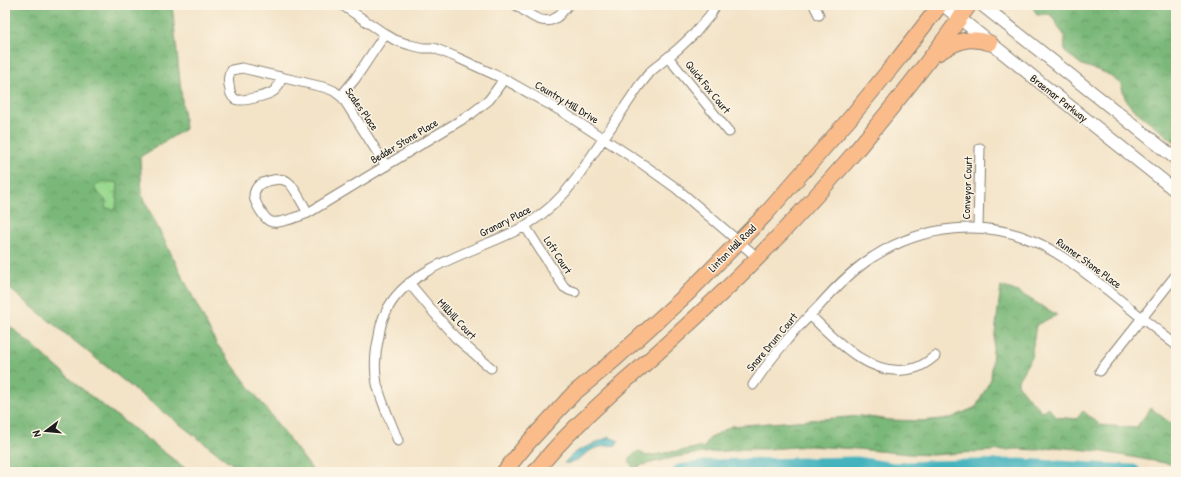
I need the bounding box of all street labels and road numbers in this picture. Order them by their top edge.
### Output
street label: Quick Fox Court [682,58,734,117]
street label: Braemar Parkway [1027,71,1091,125]
street label: Country Mill Drive [533,77,602,127]
street label: Scales Place [342,85,382,134]
street label: Bedder Stone Place [368,115,441,167]
street label: Conveyor Court [959,156,975,220]
street label: Granary Place [477,202,534,240]
street label: Linton Hall Road [705,221,759,275]
street label: Loft Court [541,234,575,276]
street label: Runner Stone Place [1054,235,1125,292]
street label: Millbill Court [435,296,480,343]
street label: Snare Drum Court [743,310,801,374]

